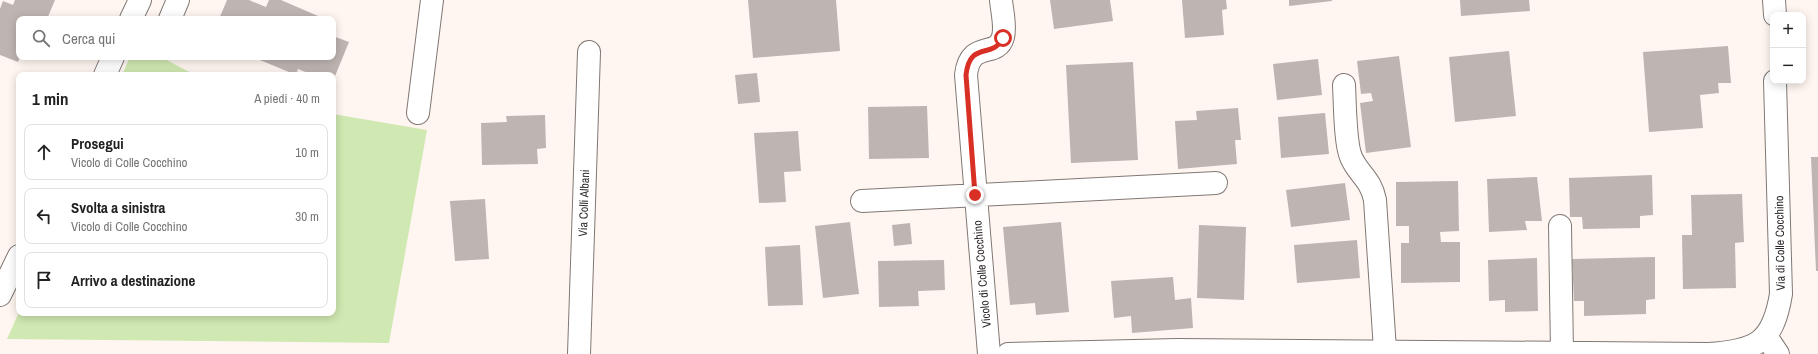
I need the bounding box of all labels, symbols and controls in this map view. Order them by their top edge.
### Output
map controls [1770,12,1806,84]
button: + [1770,12,1806,48]
search box [16,16,336,60]
icon: search [30,27,52,49]
text: Cerca qui [62,28,115,49]
route start [994,29,1012,47]
button: − [1770,48,1806,84]
text: 1 min [32,87,68,110]
text: A piedi · 40 m [254,90,320,107]
text: Prosegui [71,133,124,154]
icon: ahead [33,141,55,163]
text: 10 m [295,144,319,161]
text: Vicolo di Colle Cocchino [71,154,188,171]
street label: Via Colli Albani [575,169,593,237]
route end [966,186,984,204]
street label: Via di Colle Cocchino [1771,195,1789,291]
text: Svolta a sinistra [71,197,165,218]
icon: left [33,205,55,227]
text: 30 m [295,208,319,225]
text: Vicolo di Colle Cocchino [71,218,188,235]
street label: Vicolo di Colle Cocchino [969,220,995,328]
icon: arrive [33,269,55,291]
text: Arrivo a destinazione [71,270,195,291]

